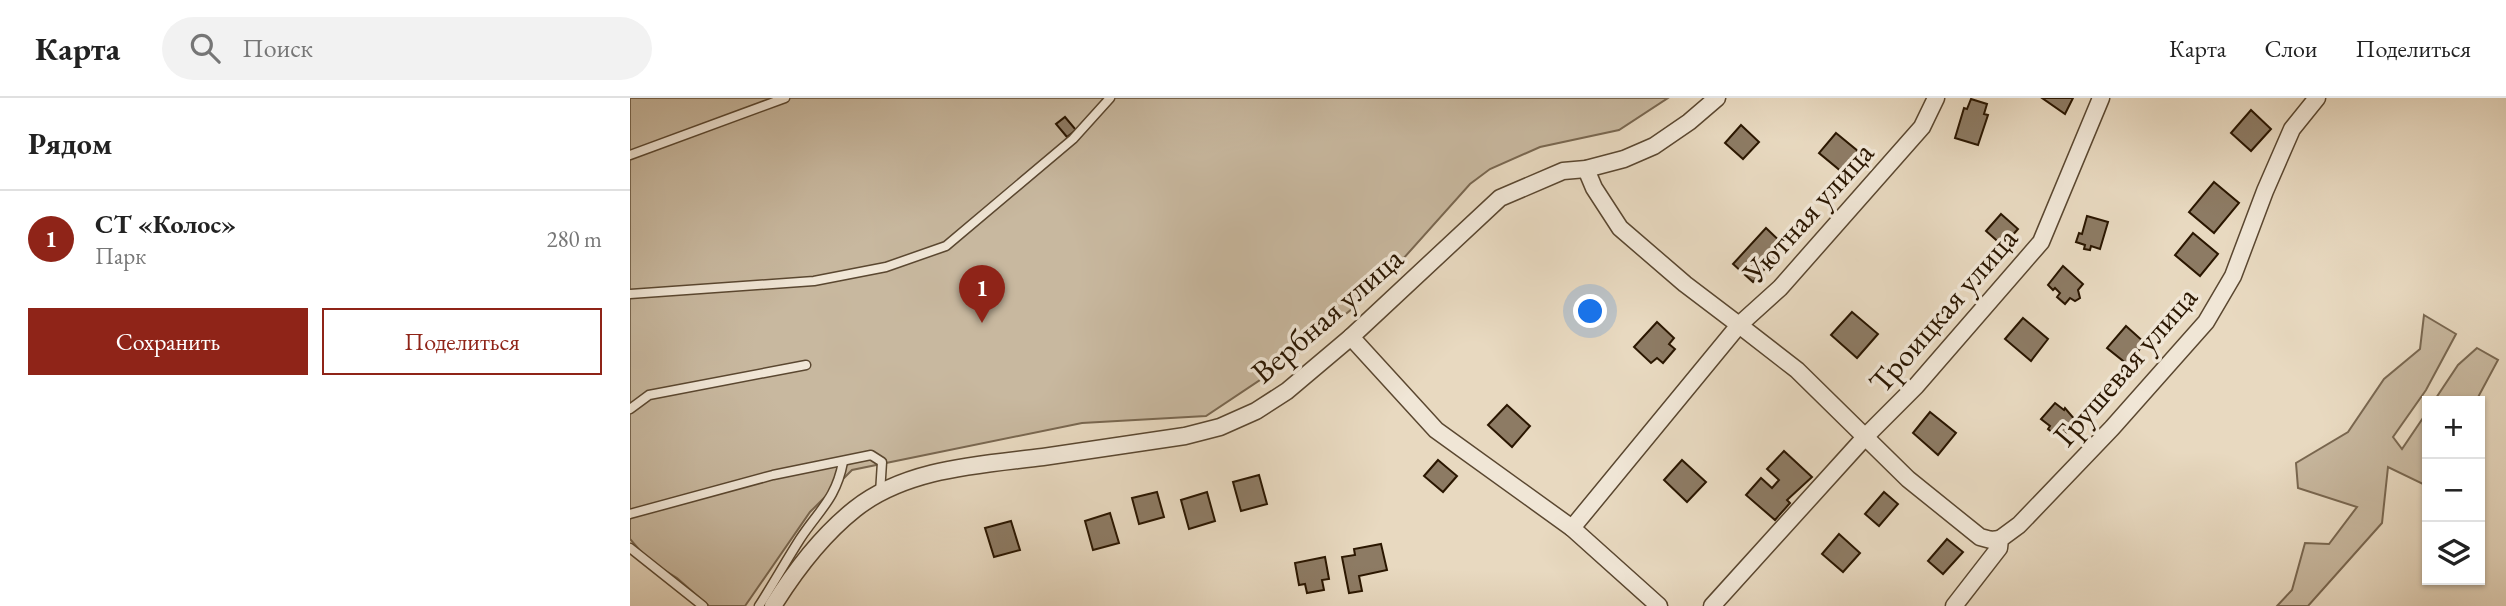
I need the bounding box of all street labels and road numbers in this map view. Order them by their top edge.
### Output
street label: Уютная улица [1733,132,1883,292]
street label: Троицкая улица [1859,218,2027,402]
street label: Вербная улица [1242,237,1412,392]
street label: Грушевая улица [2044,277,2206,455]

